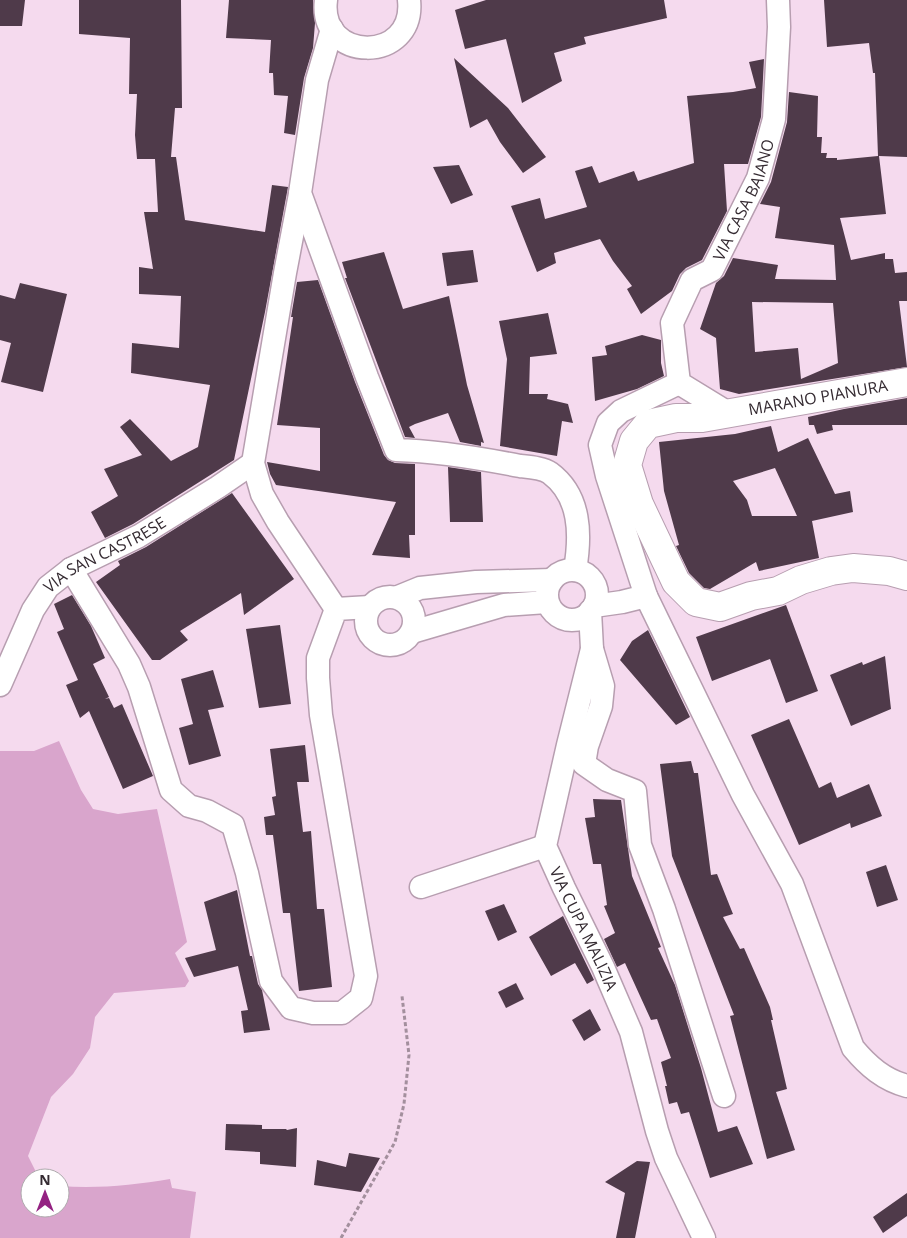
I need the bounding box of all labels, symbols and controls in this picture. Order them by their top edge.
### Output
street label: VIA CASA BAIANO [707,136,779,264]
street label: MARANO PIANURA [747,374,890,420]
street label: VIA SAN CASTRESE [39,511,170,598]
street label: VIA CUPA MALIZIA [545,863,623,995]
north arrow [20,1168,70,1218]
text: N [39,1170,51,1189]

